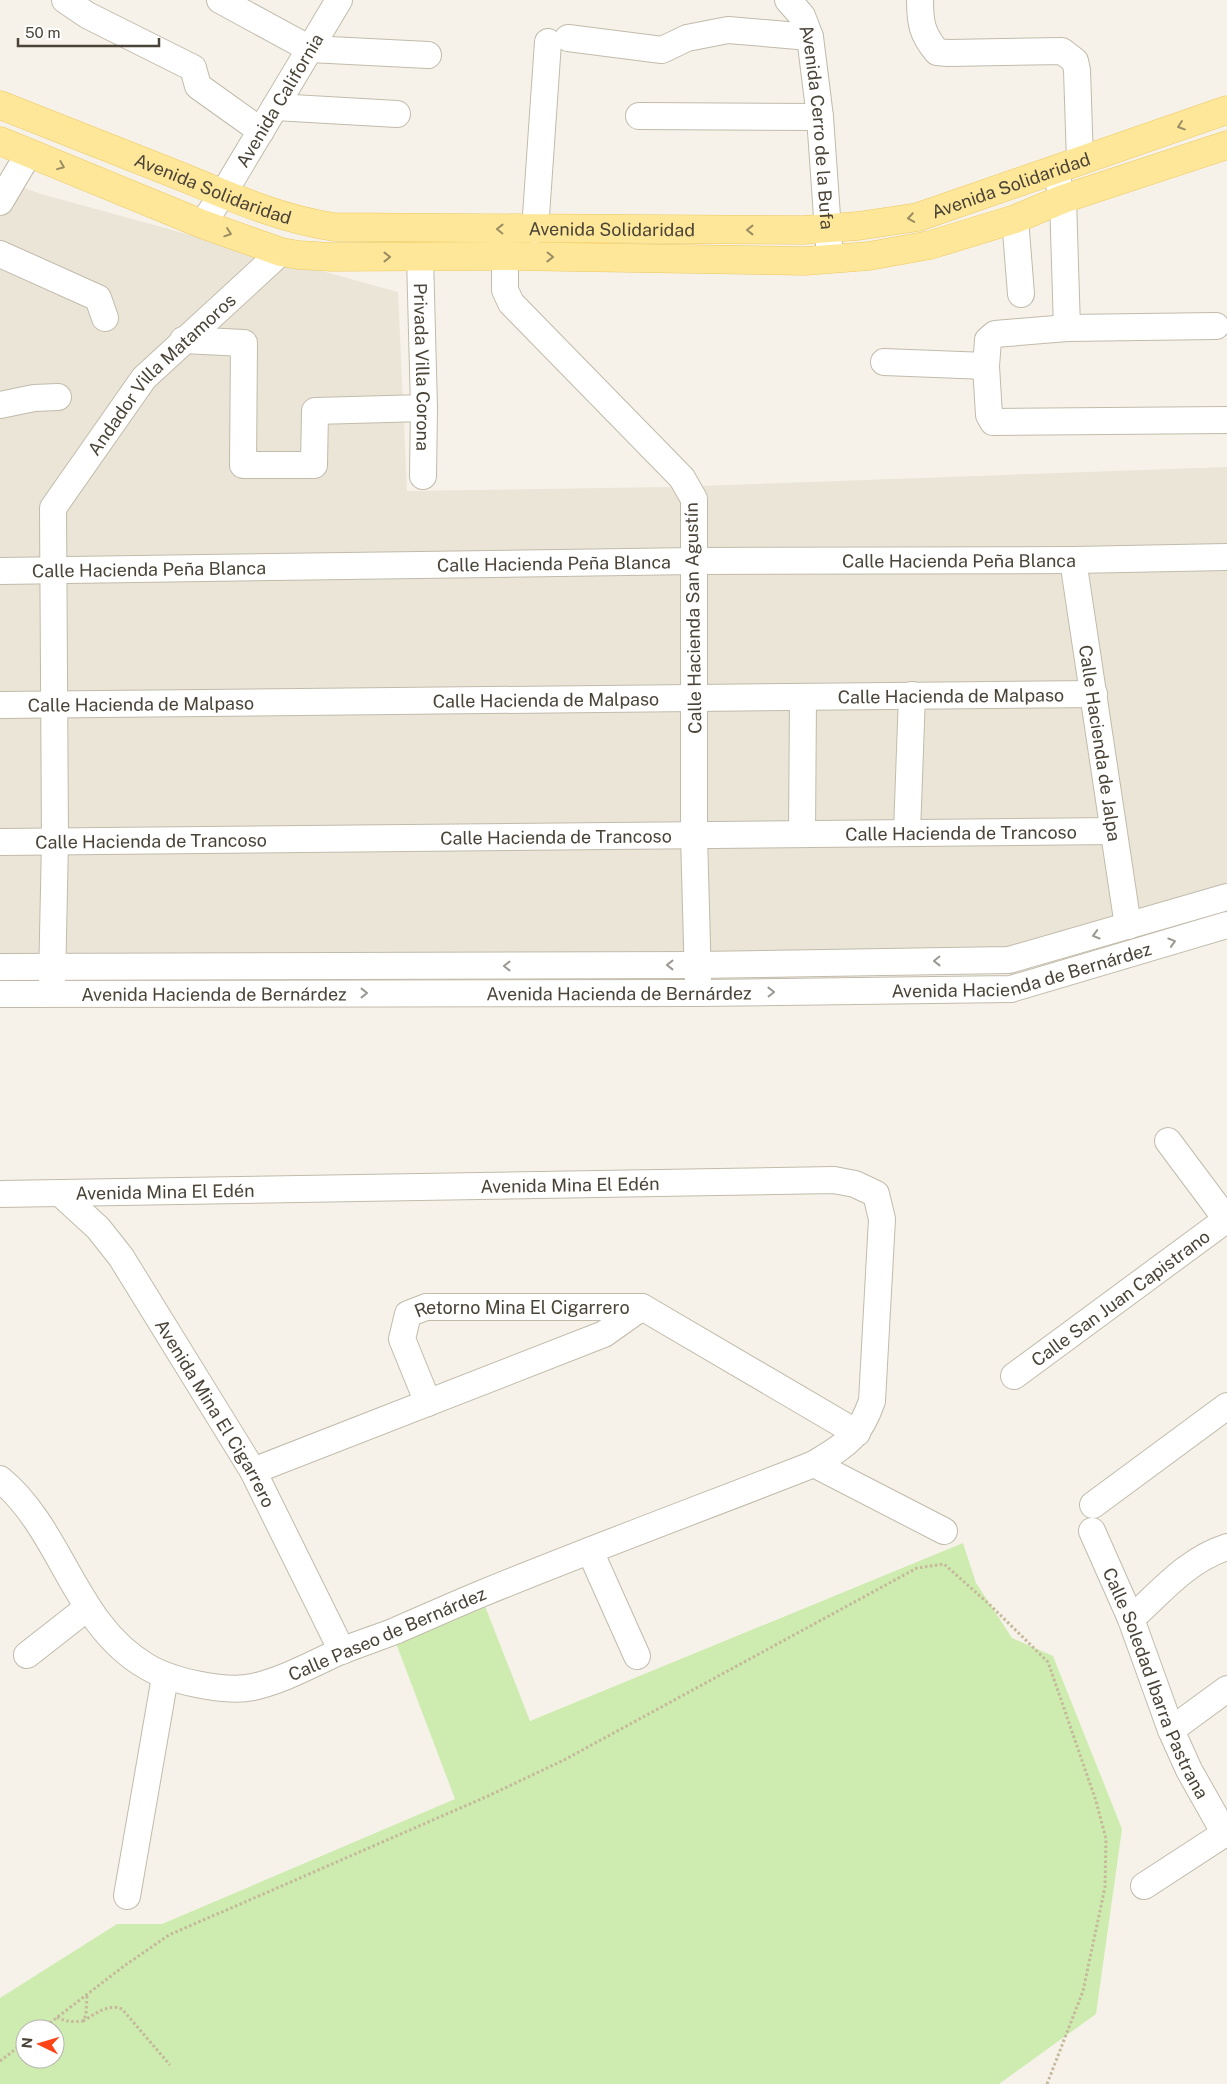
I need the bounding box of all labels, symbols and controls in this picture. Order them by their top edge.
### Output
scale bar [18,15,159,47]
street label: Avenida Cerro de la Bufa [796,21,838,230]
text: 50 m [25,24,60,41]
street label: Avenida California [231,30,327,171]
one-way arrow [1177,120,1186,130]
street label: Avenida Solidaridad [928,148,1093,222]
street label: Avenida Solidaridad [132,149,294,228]
one-way arrow [56,160,65,171]
one-way arrow [907,213,916,223]
street label: Avenida Solidaridad [528,218,695,240]
one-way arrow [495,224,503,234]
one-way arrow [745,225,753,235]
one-way arrow [224,227,232,237]
one-way arrow [384,252,392,262]
one-way arrow [546,252,554,262]
street label: Privada Villa Corona [410,283,435,451]
street label: Andador Villa Matamoros [83,289,240,459]
street label: Calle Hacienda San Agustín [680,502,706,734]
street label: Calle Hacienda Peña Blanca [842,549,1076,571]
street label: Calle Hacienda Peña Blanca [437,551,671,575]
street label: Calle Hacienda Peña Blanca [32,557,266,581]
street label: Calle Hacienda de Jalpa [1075,643,1126,843]
street label: Calle Hacienda de Malpaso [838,684,1064,707]
street label: Calle Hacienda de Malpaso [433,688,659,711]
street label: Calle Hacienda de Malpaso [28,692,254,715]
street label: Calle Hacienda de Trancoso [845,821,1077,844]
street label: Calle Hacienda de Trancoso [440,825,672,848]
street label: Calle Hacienda de Trancoso [35,829,267,852]
one-way arrow [1092,929,1101,939]
one-way arrow [1167,937,1176,947]
street label: Avenida Hacienda de Bernárdez [891,938,1154,1001]
one-way arrow [933,956,940,966]
one-way arrow [665,960,673,971]
one-way arrow [503,961,510,971]
street label: Avenida Hacienda de Bernárdez [486,982,752,1004]
street label: Avenida Hacienda de Bernárdez [81,983,347,1004]
one-way arrow [768,987,775,997]
one-way arrow [360,988,368,998]
street label: Avenida Mina El Edén [480,1172,660,1196]
street label: Avenida Mina El Edén [75,1179,255,1203]
street label: Calle San Juan Capistrano [1027,1225,1214,1370]
street label: Retorno Mina El Cigarrero [411,1297,630,1321]
street label: Avenida Mina El Cigarrero [151,1315,280,1511]
street label: Calle Soledad Ibarra Pastrana [1099,1564,1213,1802]
street label: Calle Paseo de Bernárdez [285,1583,489,1685]
north arrow [15,2019,65,2069]
text: N [19,2037,35,2049]

